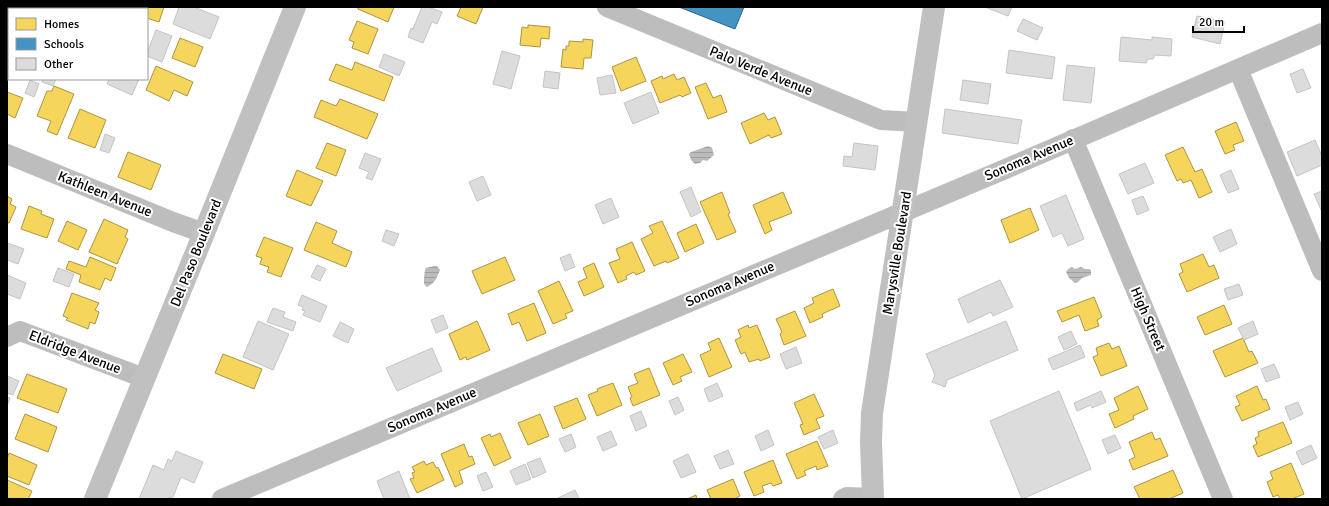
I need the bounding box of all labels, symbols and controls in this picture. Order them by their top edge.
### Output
legend [8,8,148,80]
scale bar [1193,8,1244,34]
text: 20 m [1199,15,1224,30]
text: Homes [44,17,79,32]
text: Schools [44,37,84,52]
street label: Palo Verde Avenue [707,43,815,99]
text: Other [44,57,74,72]
street label: Sonoma Avenue [982,132,1076,184]
street label: Kathleen Avenue [55,167,155,221]
street label: Marysville Boulevard [879,190,915,316]
street label: Del Paso Boulevard [167,197,225,309]
street label: Sonoma Avenue [683,258,777,310]
street label: High Street [1127,284,1169,354]
street label: Eldridge Avenue [27,327,123,377]
street label: Sonoma Avenue [385,384,479,436]

